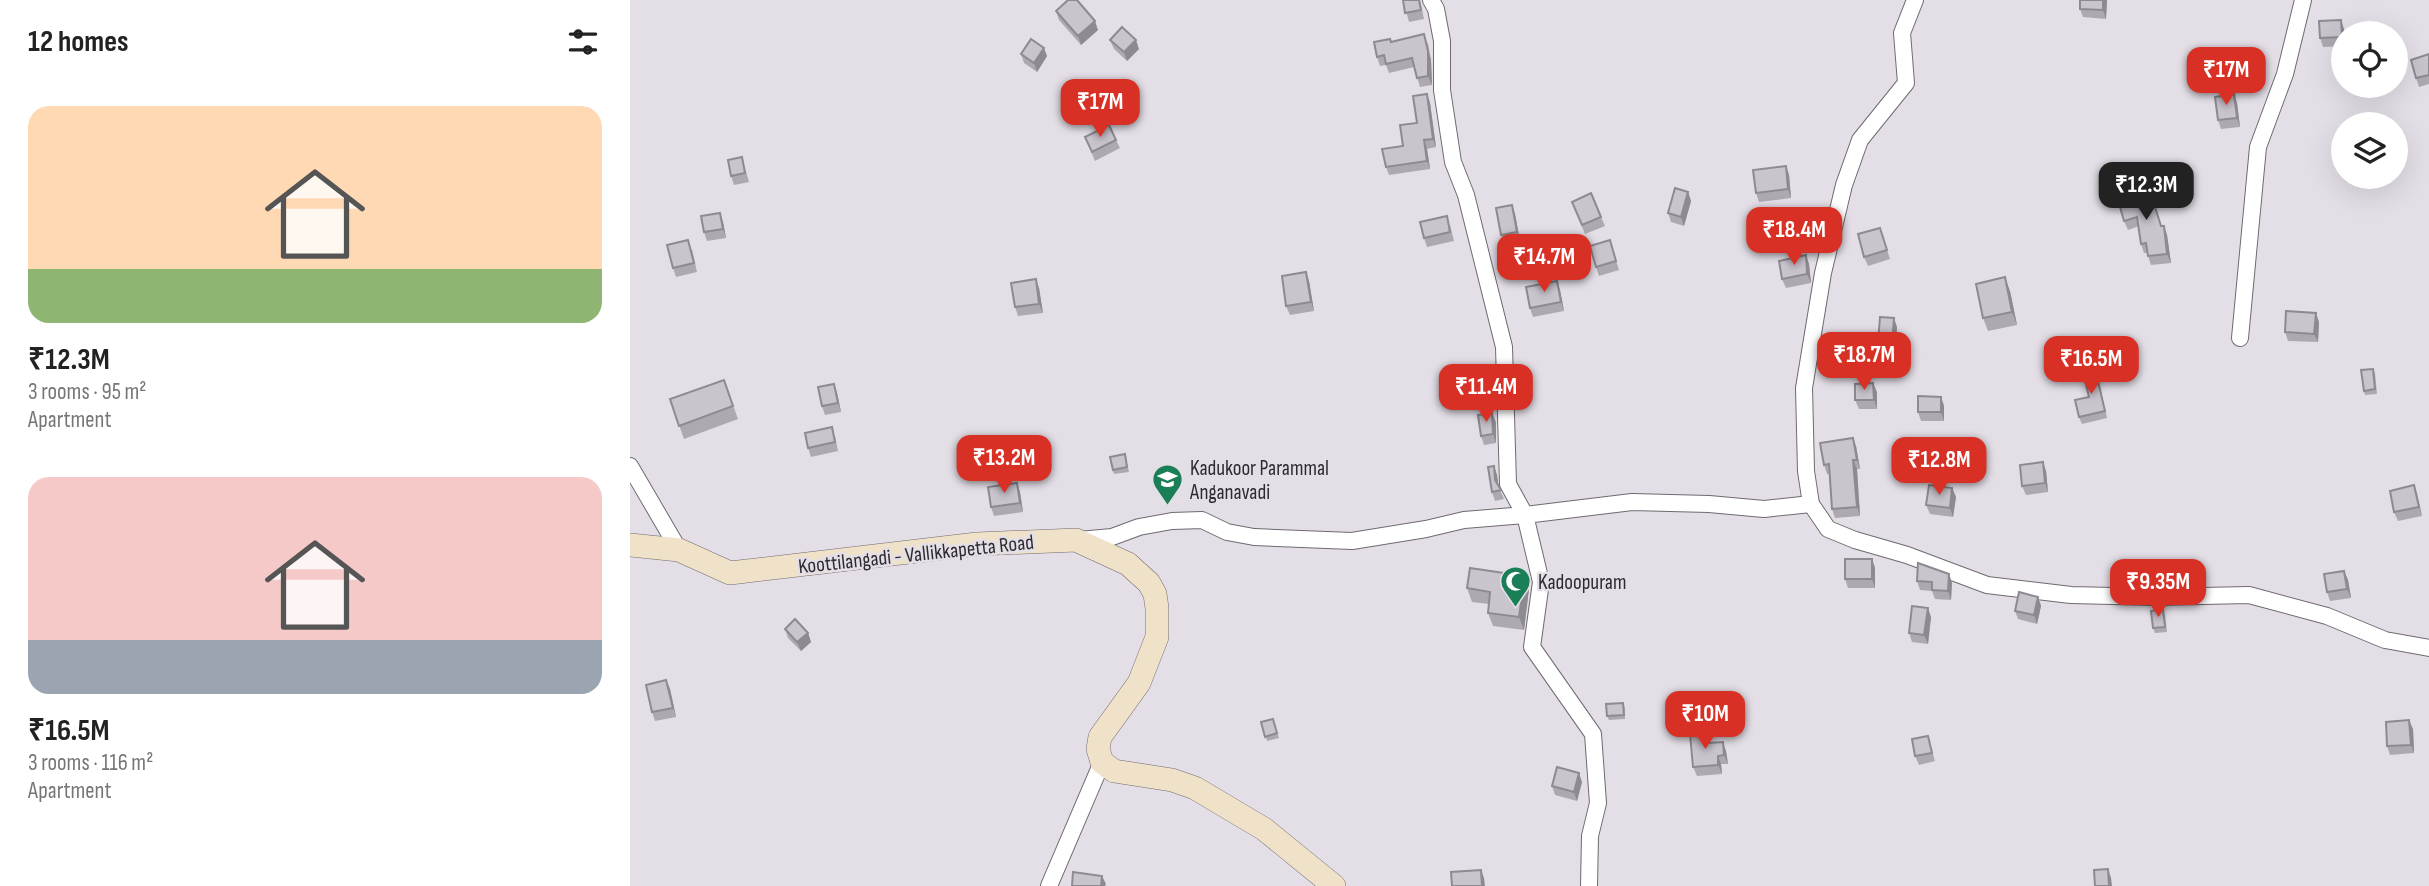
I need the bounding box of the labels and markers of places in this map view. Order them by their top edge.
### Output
pin: ₹17M [2185,48,2267,107]
pin: ₹17M [1059,80,1141,139]
pin: ₹12.3M [2089,162,2203,222]
pin: ₹18.4M [1737,208,1851,267]
pin: ₹14.7M [1487,234,1601,294]
pin: ₹18.7M [1807,332,1921,392]
pin: ₹16.5M [2034,336,2148,396]
pin: ₹11.4M [1429,364,1543,424]
pin: ₹13.2M [947,435,1061,495]
pin: ₹12.8M [1882,438,1996,497]
place label: Kadukoor Parammal Anganavadi [1189,456,1329,505]
school or university icon: Kadukoor Parammal Anganavadi [1150,463,1184,507]
pin: ₹9.35M [2101,560,2215,619]
mosque icon: Kadoopuram [1498,565,1532,609]
place label: Kadoopuram [1538,570,1626,595]
pin: ₹10M [1664,692,1746,751]

